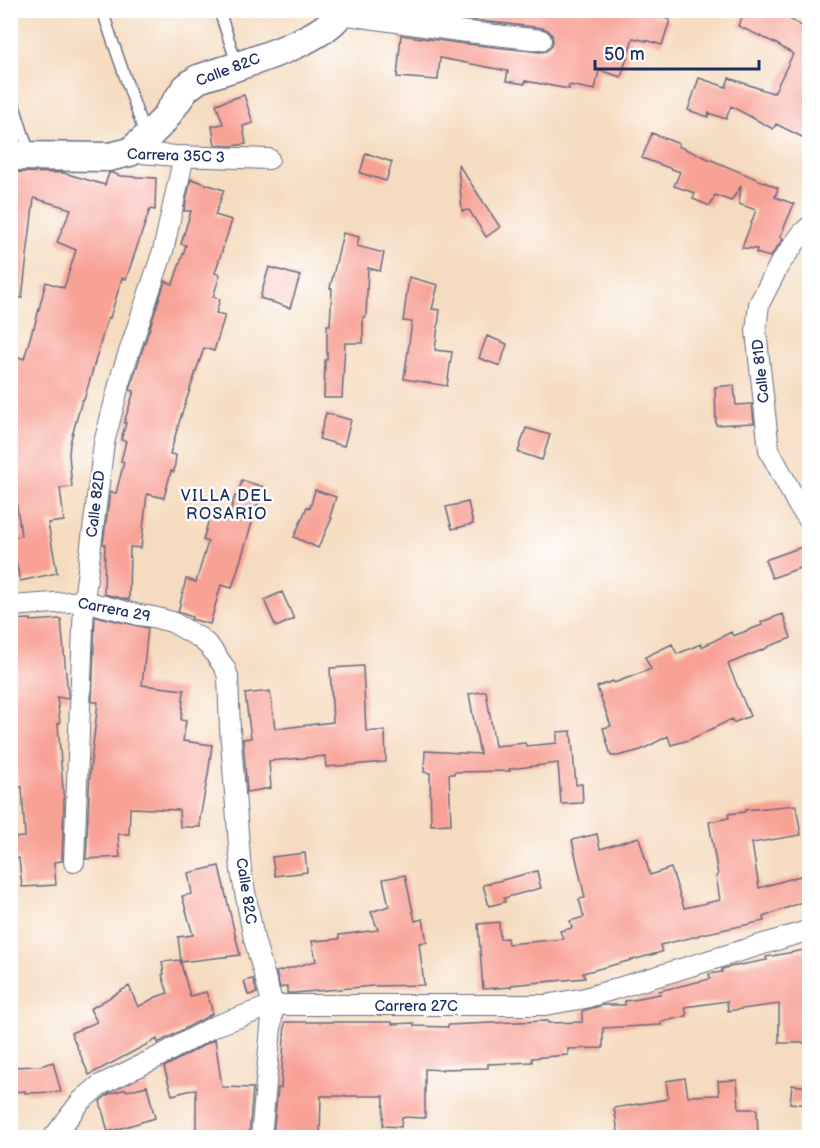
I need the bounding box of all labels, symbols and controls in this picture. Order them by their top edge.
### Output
scale bar [595,33,758,71]
text: 50 m [604,44,645,65]
street label: Calle 82C [193,49,263,91]
street label: Carrera 35C 3 [127,145,225,167]
street label: Calle 81D [748,338,774,404]
street label: Calle 82D [82,469,110,539]
district label: VILLA DEL ROSARIO [181,487,273,524]
street label: Carrera 29 [76,594,152,626]
street label: Calle 82C [231,856,261,926]
street label: Carrera 27C [374,997,458,1016]

